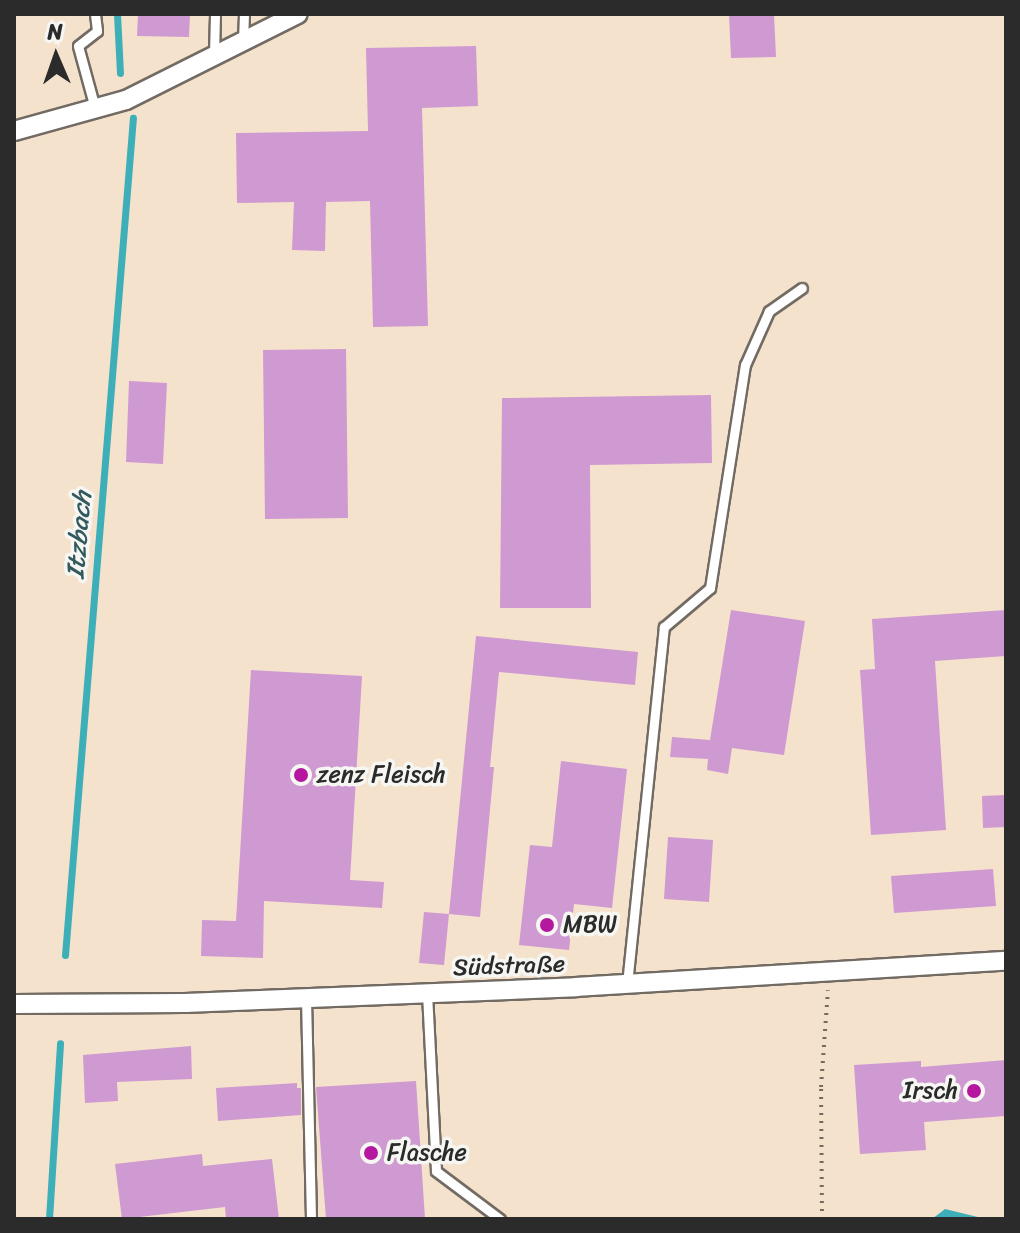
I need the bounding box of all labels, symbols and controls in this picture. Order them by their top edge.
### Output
text: N [47,12,63,51]
north arrow [16,16,96,96]
water label: Itzbach [60,490,98,580]
place label: zenz Fleisch [317,761,446,789]
marker: zenz Fleisch [292,766,310,784]
place label: MBW [563,911,617,939]
marker: MBW [538,916,556,934]
street label: Südstraße [452,950,566,982]
place label: Irsch [903,1077,958,1105]
marker: Irsch [965,1082,983,1100]
place label: Flasche [387,1139,467,1167]
marker: Flasche [362,1144,380,1162]

